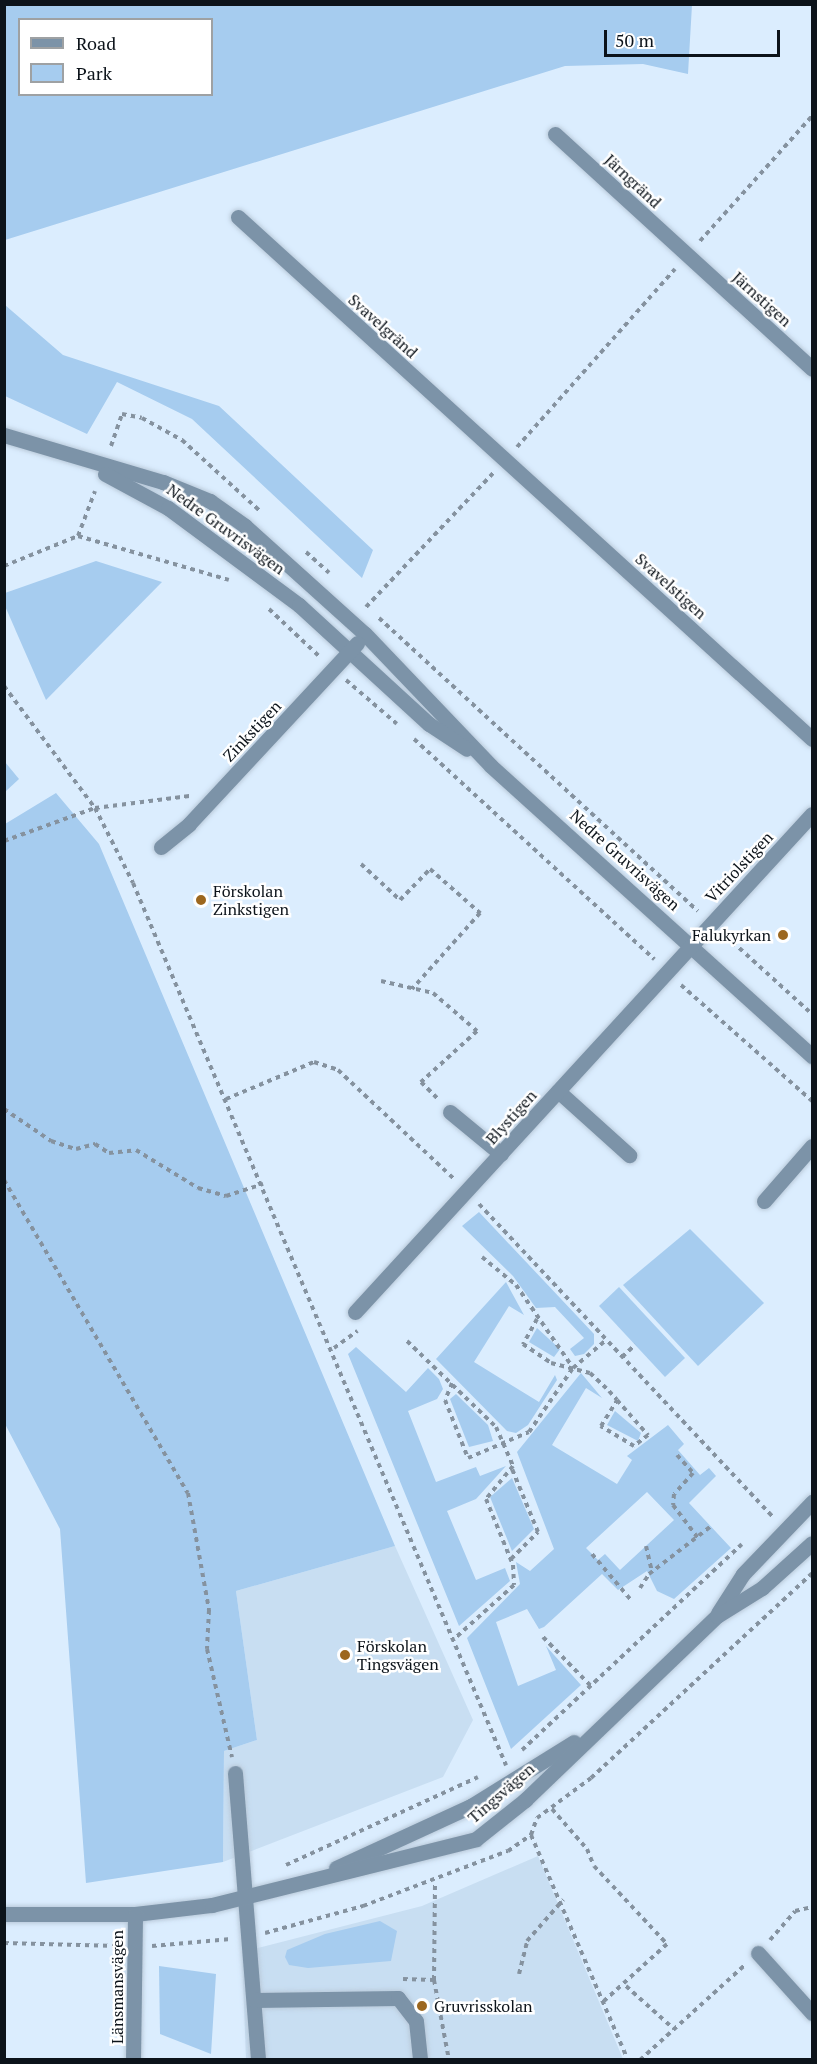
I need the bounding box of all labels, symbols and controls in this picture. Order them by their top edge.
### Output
legend [18,18,213,96]
scale bar [607,18,782,56]
text: 50 m [615,28,654,52]
text: Road [76,31,116,55]
text: Park [76,61,112,85]
street label: Järngränd [601,150,665,212]
street label: Järnstigen [729,267,795,331]
street label: Svavelgränd [344,290,422,362]
street label: Nedre Gruvrisvägen [163,480,289,578]
street label: Svavelstigen [631,549,711,623]
street label: Zinkstigen [219,697,285,765]
street label: Nedre Gruvrisvägen [566,806,684,914]
street label: Vitriolstigen [701,828,777,906]
place label: Förskolan Zinkstigen [213,881,289,919]
marker: Förskolan Zinkstigen [194,893,208,907]
place label: Falukyrkan [692,925,771,945]
marker: Falukyrkan [776,928,790,942]
street label: Blystigen [482,1086,540,1148]
place label: Förskolan Tingsvägen [357,1636,439,1674]
marker: Förskolan Tingsvägen [338,1648,352,1662]
street label: Tingsvägen [464,1759,538,1827]
street label: Länsmansvägen [107,1930,127,2044]
place label: Gruvrisskolan [434,1996,533,2016]
marker: Gruvrisskolan [415,1999,429,2013]

